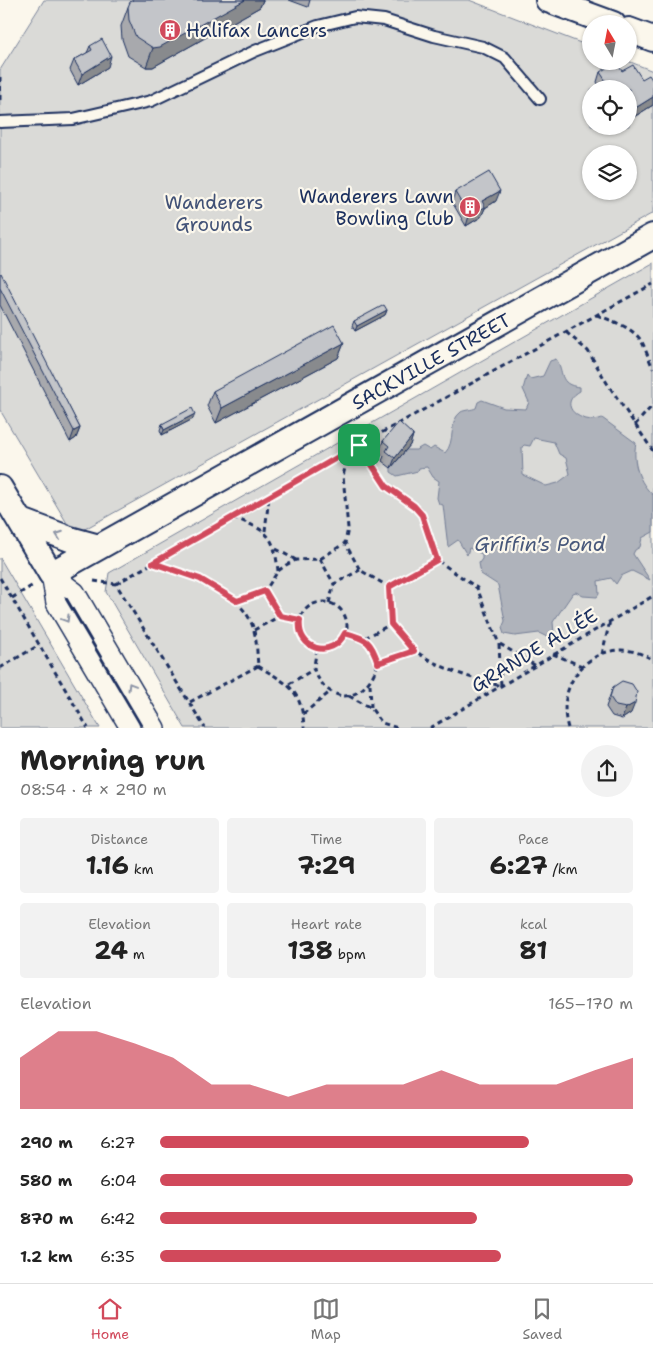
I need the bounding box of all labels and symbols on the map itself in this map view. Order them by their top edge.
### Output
north arrow [582,15,638,70]
building icon: Halifax Lancers [158,18,182,42]
place label: Halifax Lancers [186,18,327,43]
place label: Wanderers Lawn Bowling Club [299,184,454,231]
park label: Wanderers Grounds [164,190,264,237]
building icon: Wanderers Lawn Bowling Club [458,195,482,219]
street label: SACKVILLE STREET [347,307,515,416]
pin [338,424,380,466]
one-way arrow [55,531,63,541]
water label: Griffin's Pond [474,531,606,557]
street label: GRANDE ALLÉE [466,602,602,698]
one-way arrow [59,614,69,623]
one-way arrow [127,683,137,692]

